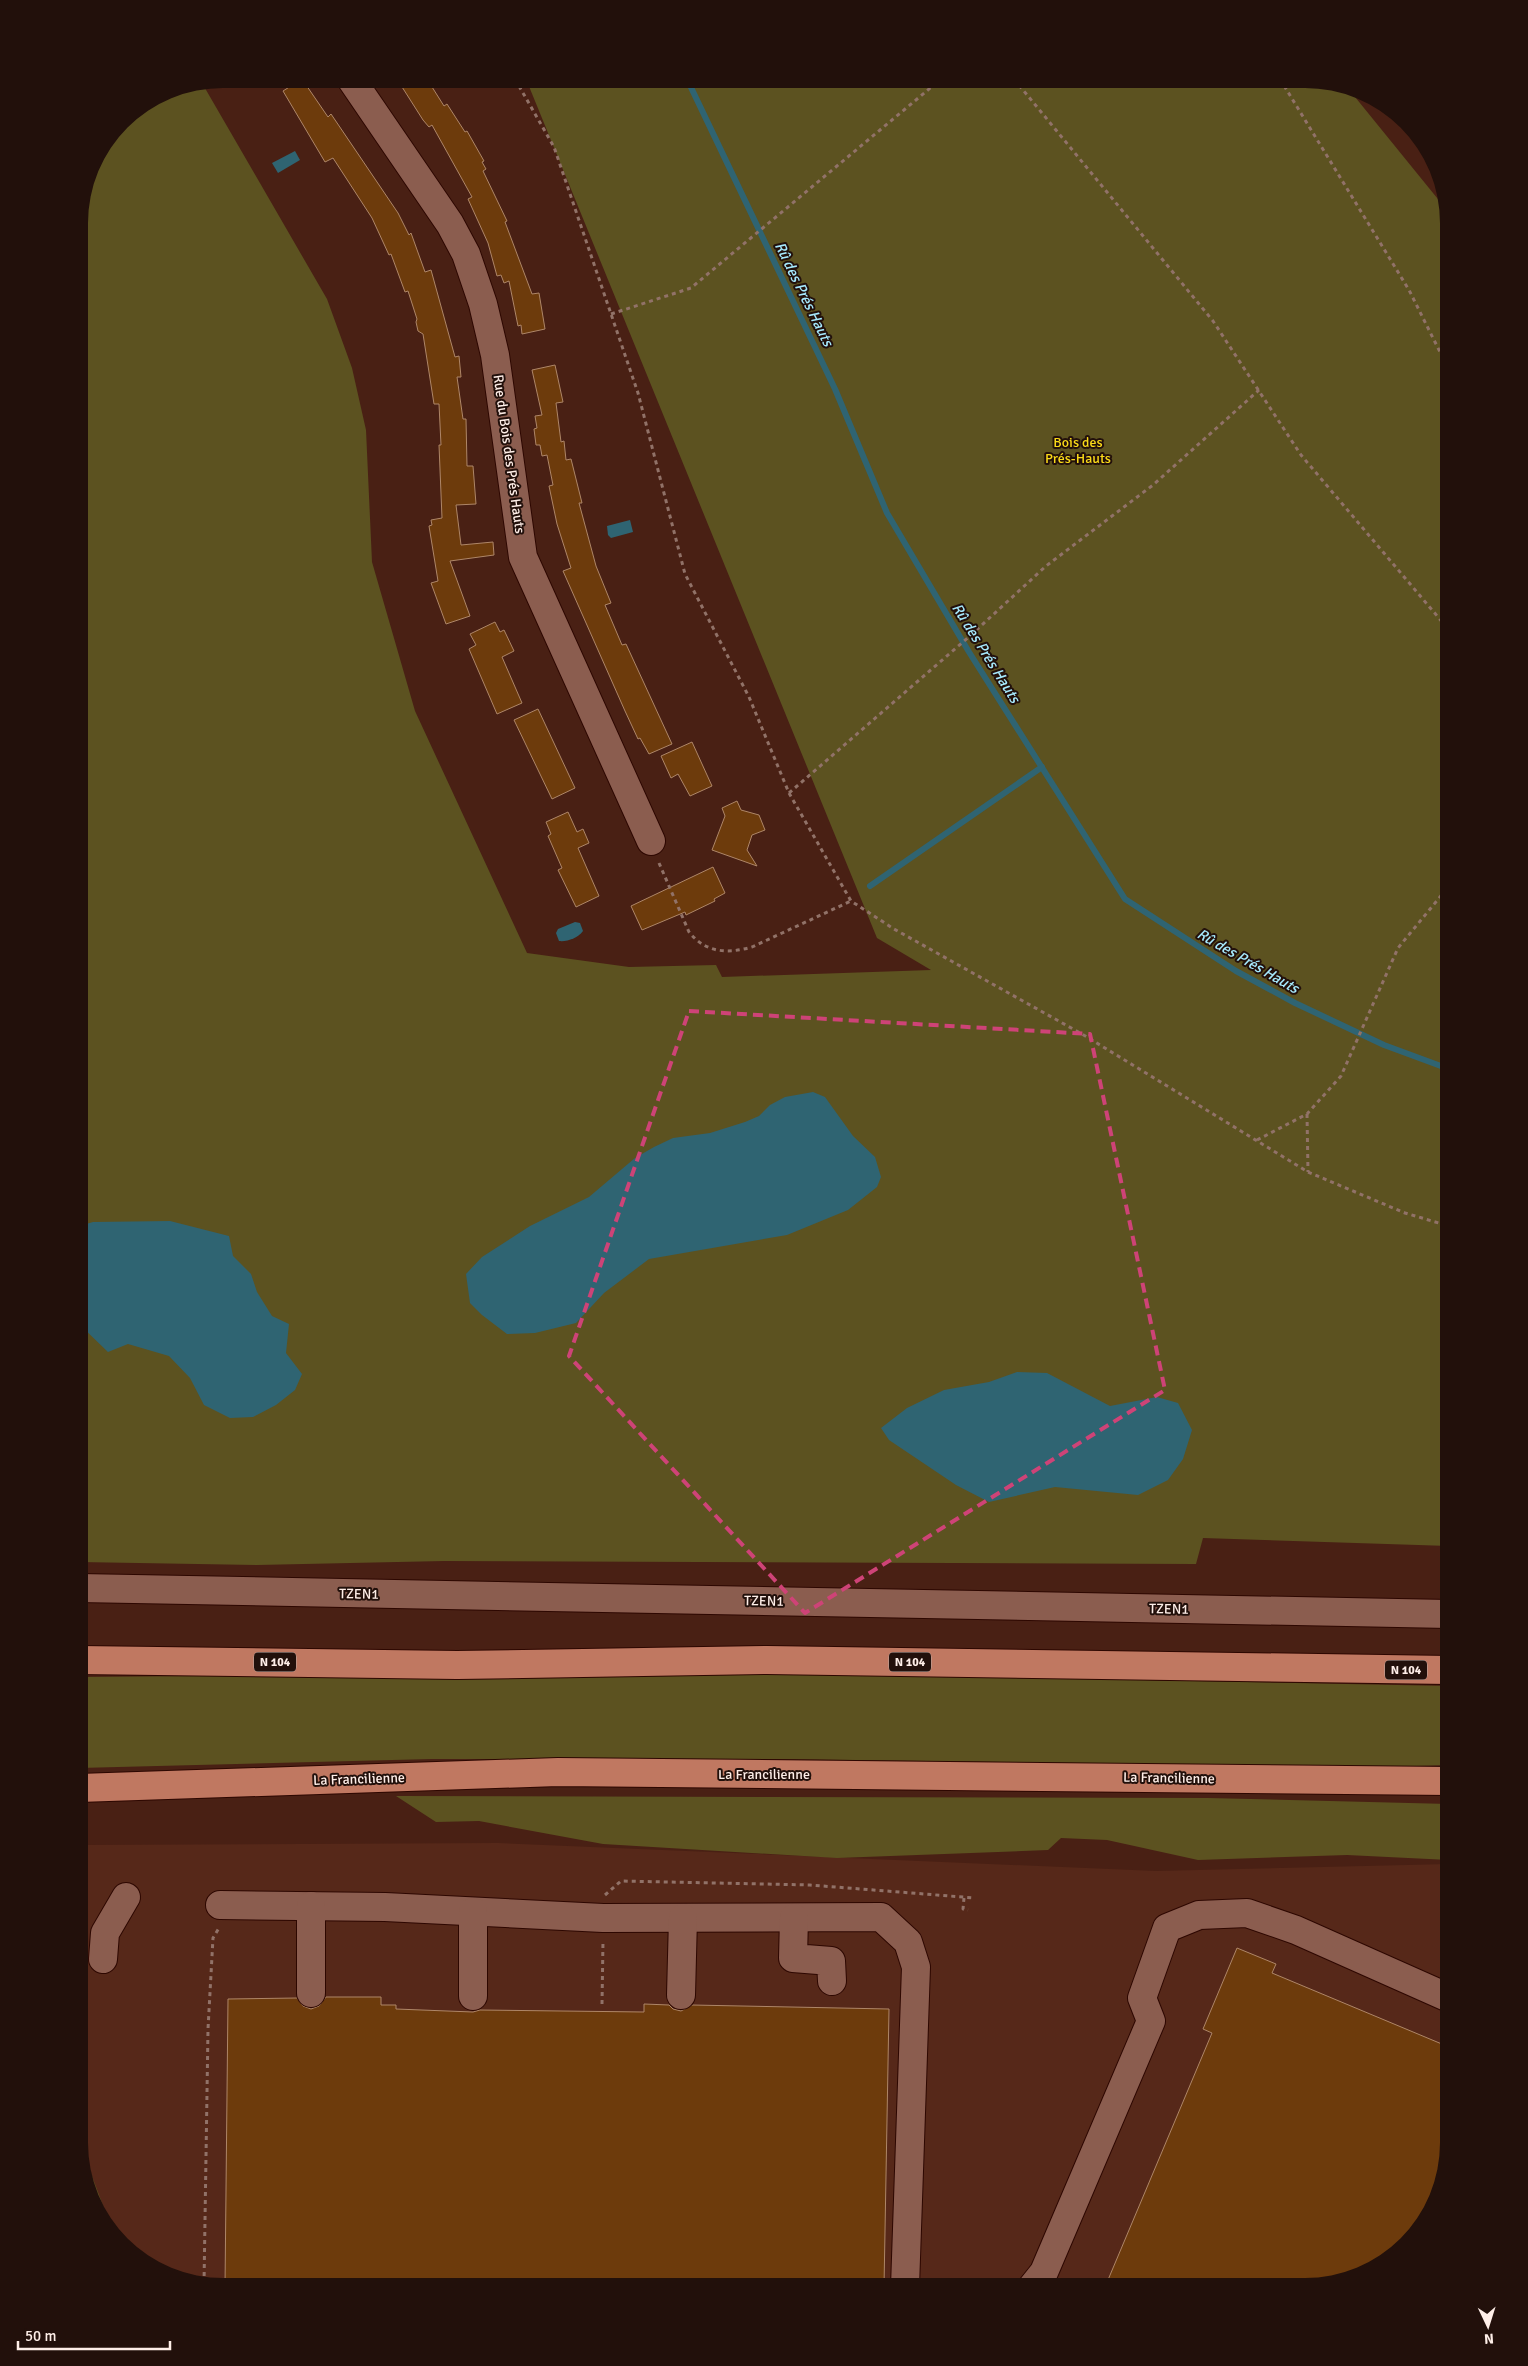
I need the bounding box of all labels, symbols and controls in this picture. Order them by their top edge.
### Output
water label: Rû des Prés Hauts [771,239,838,351]
street label: Rue du Bois des Prés Hauts [489,373,529,535]
park label: Bois des Prés-Hauts [1045,434,1111,467]
water label: Rû des Prés Hauts [948,600,1025,707]
water label: Rû des Prés Hauts [1194,925,1303,998]
street label: TZEN1 [339,1585,379,1603]
street label: TZEN1 [744,1592,784,1610]
street label: TZEN1 [1149,1600,1189,1618]
road number: N 104 [254,1652,296,1671]
road number: N 104 [889,1652,931,1671]
road number: N 104 [1385,1660,1427,1680]
street label: La Francilienne [718,1766,810,1783]
street label: La Francilienne [313,1769,405,1789]
street label: La Francilienne [1123,1769,1215,1787]
north arrow [1463,2301,1513,2351]
scale bar [18,2318,170,2350]
text: 50 m [25,2327,56,2345]
text: N [1483,2330,1494,2347]

